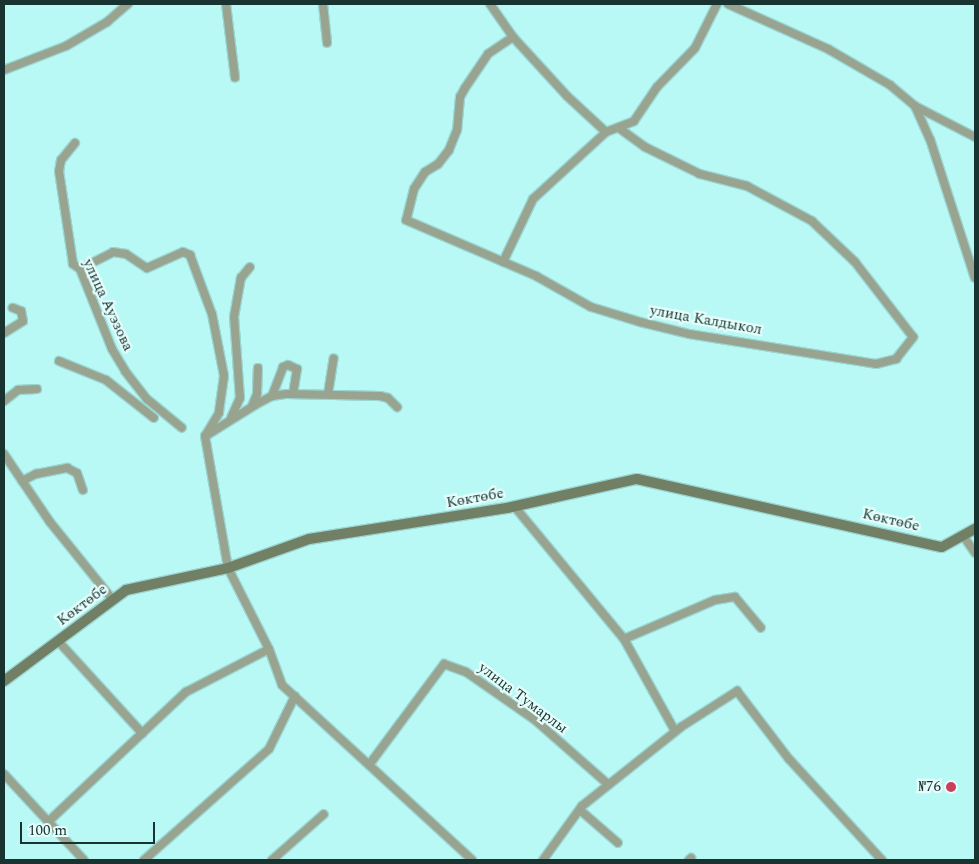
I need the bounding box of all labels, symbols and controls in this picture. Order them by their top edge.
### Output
street label: улица Ауэзова [79,256,137,354]
street label: улица Калдыкол [649,301,763,339]
street label: Көктөбе [445,484,505,512]
street label: Көктөбе [861,505,921,535]
street label: Көктөбе [53,580,111,630]
street label: улица Тумарлы [475,659,571,737]
place label: №76 [919,778,941,796]
marker: №76 [945,781,957,793]
scale bar [22,812,158,844]
text: 100 m [28,819,67,842]

